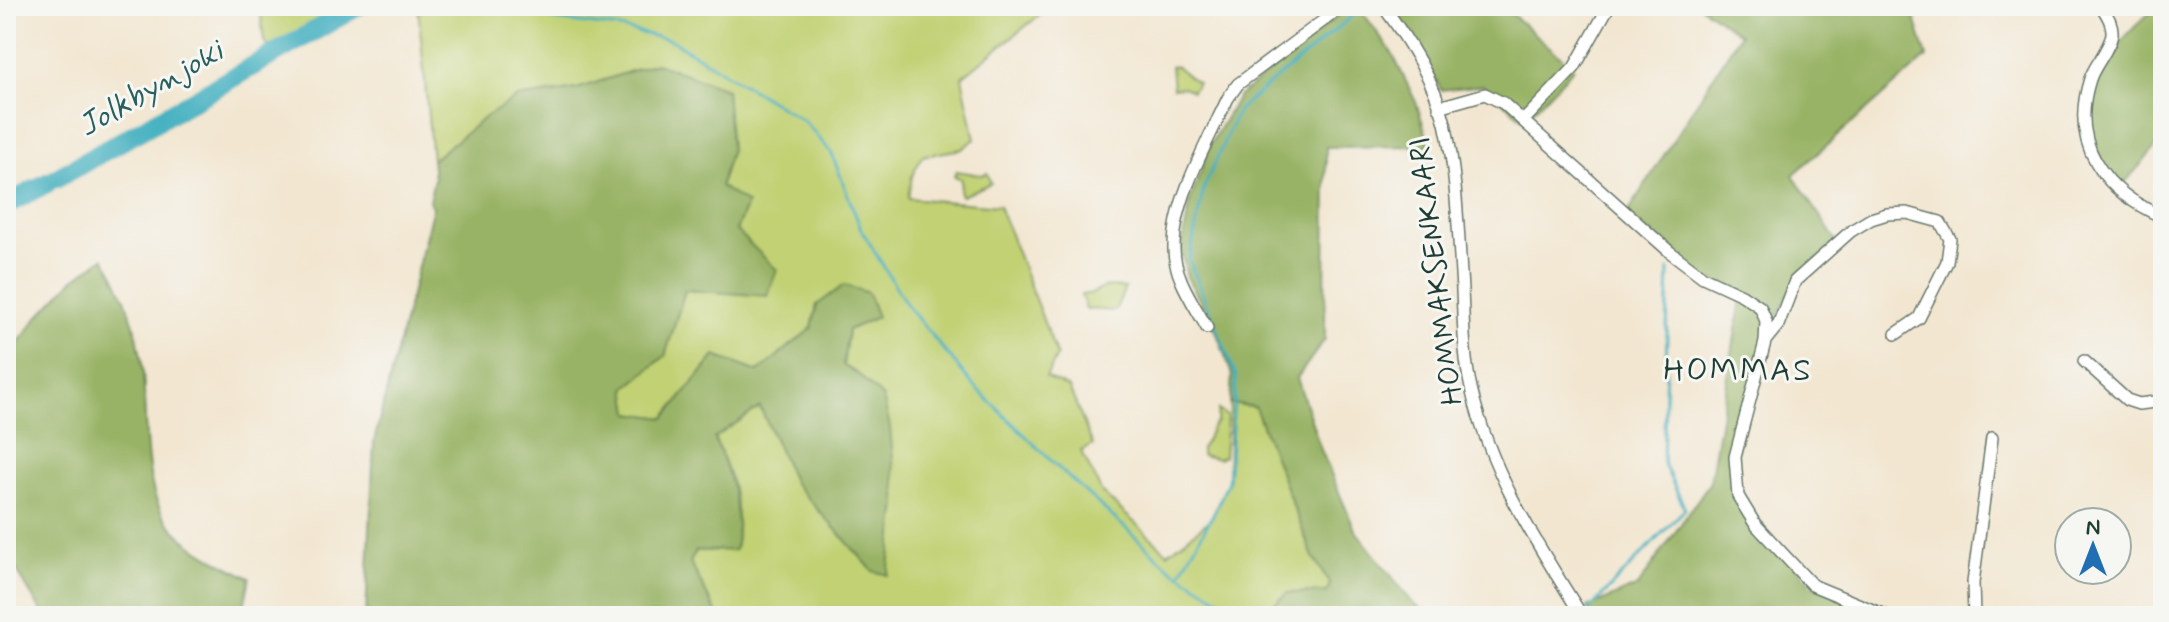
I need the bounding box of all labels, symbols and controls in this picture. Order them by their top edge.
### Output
water label: Jolkbynjoki [71,29,233,147]
street label: HOMMAKSENKAARI [1401,135,1473,407]
district label: HOMMAS [1663,350,1813,392]
north arrow [2053,506,2133,586]
text: N [2086,514,2100,542]

